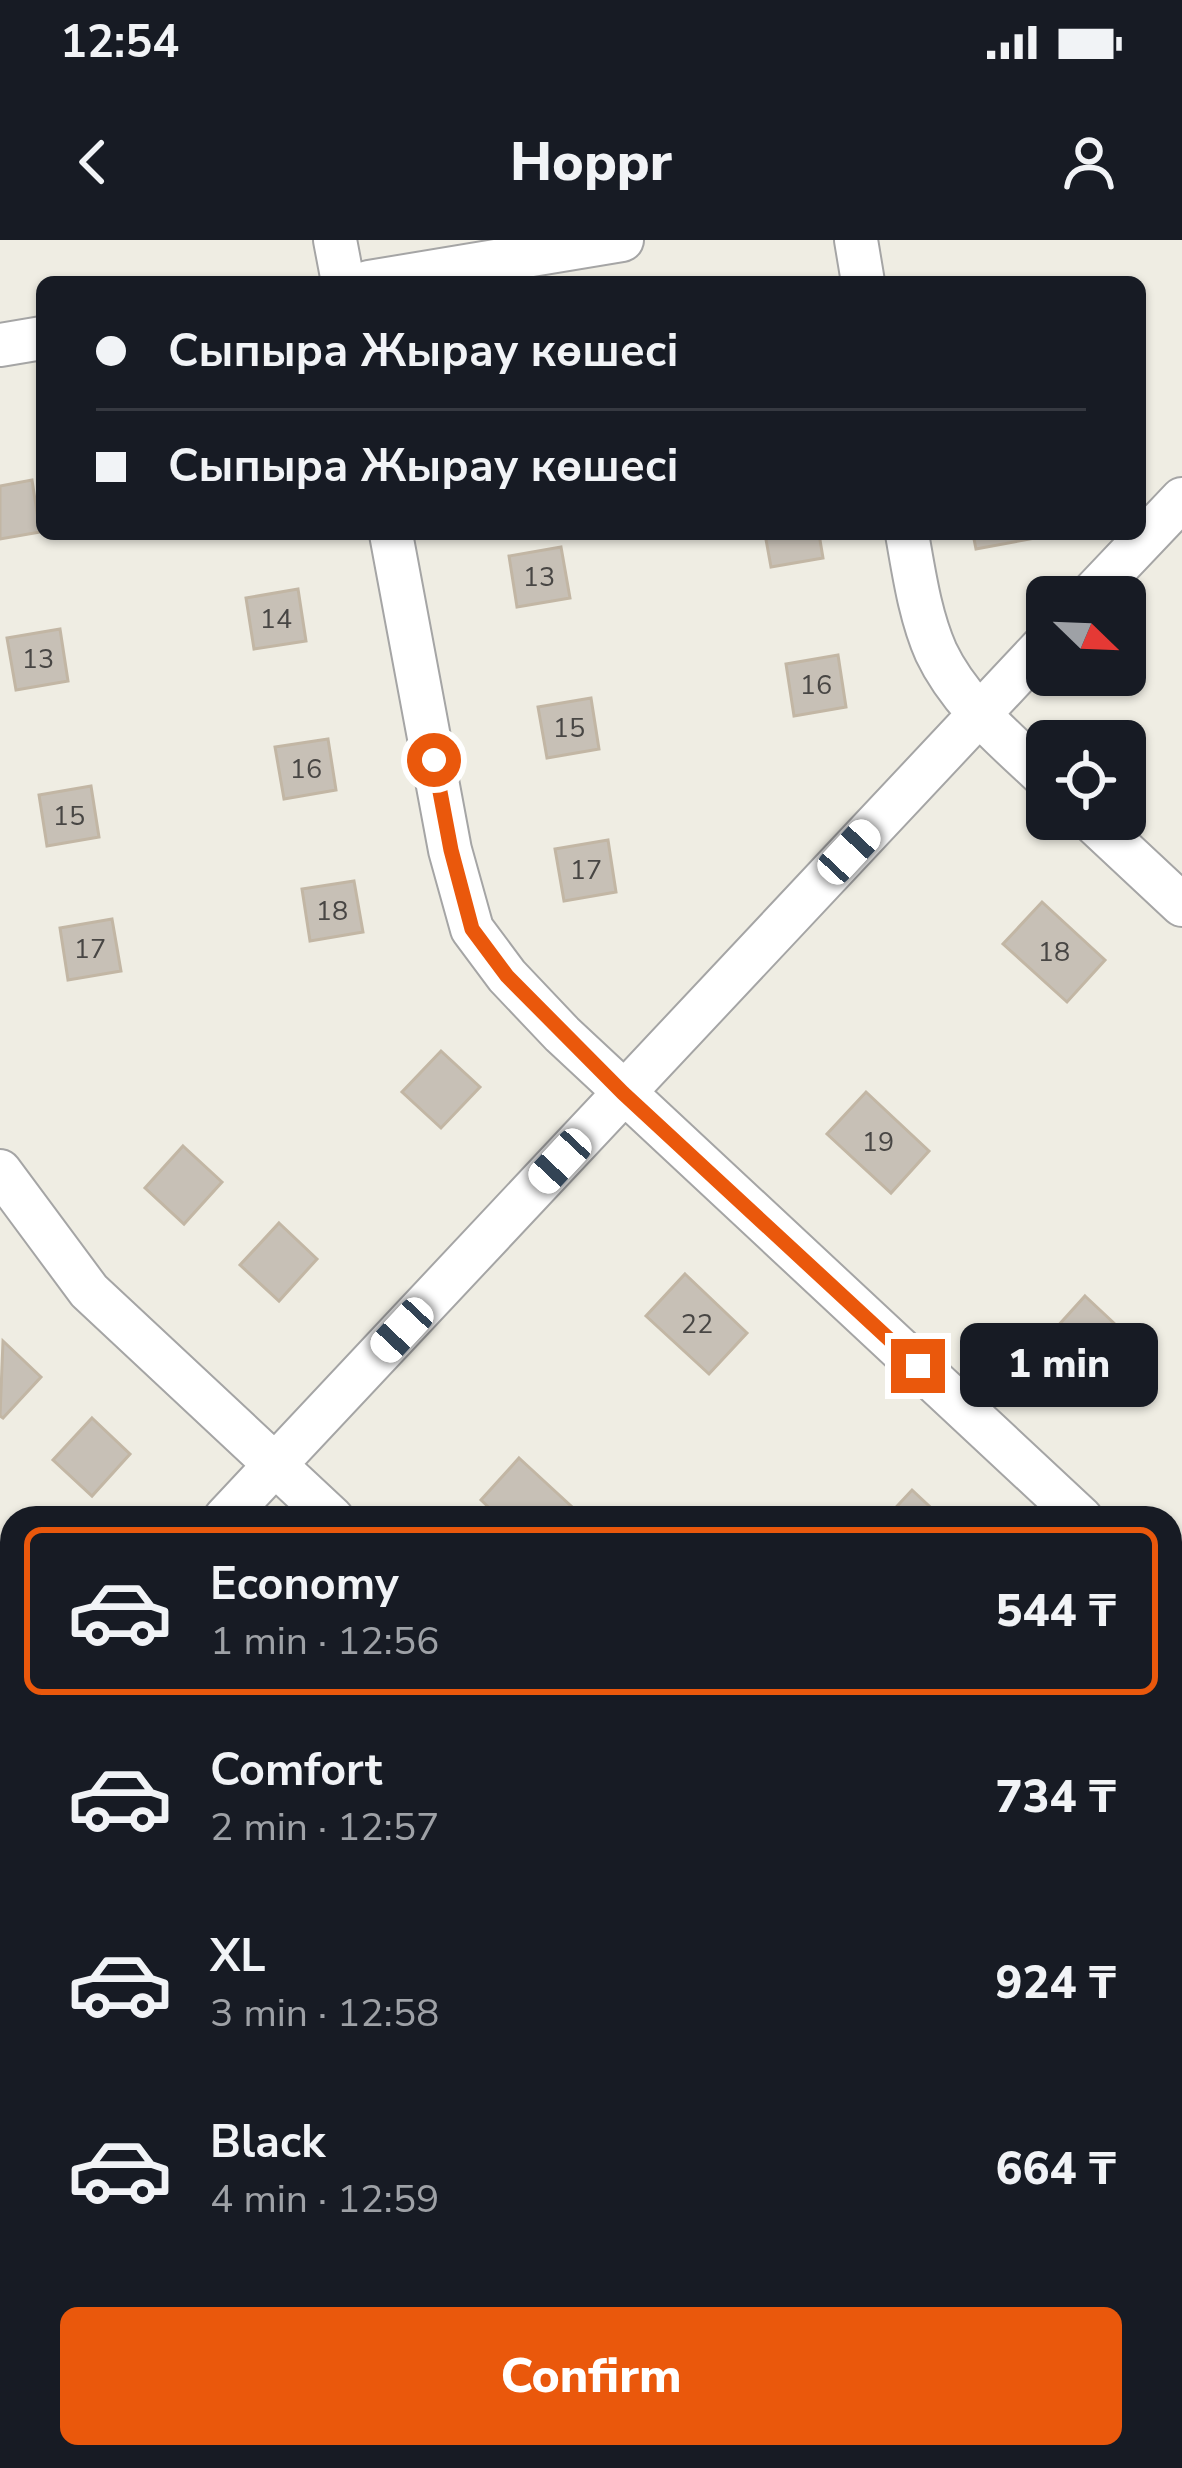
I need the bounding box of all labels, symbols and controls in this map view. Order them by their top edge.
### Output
text: 12:54 [60,12,179,73]
text: Hoppr [510,125,672,199]
icon: back [60,129,126,195]
icon: person [1056,129,1122,195]
text: Сыпыра Жырау көшесі [168,321,679,382]
text: Сыпыра Жырау көшесі [168,436,679,497]
house number: 13 [523,559,555,596]
north arrow [1026,576,1146,696]
map controls [1026,576,1146,840]
house number: 14 [260,601,292,638]
house number: 13 [22,641,54,678]
house number: 16 [800,667,832,704]
house number: 15 [553,710,585,747]
button: locate [1026,720,1146,840]
route start [407,733,461,787]
house number: 16 [290,751,322,788]
house number: 15 [53,798,85,835]
car [811,813,887,891]
house number: 17 [570,852,602,889]
house number: 18 [316,893,348,930]
house number: 17 [74,931,106,968]
house number: 18 [1038,934,1070,971]
car [522,1122,598,1200]
house number: 19 [862,1124,894,1161]
car [364,1291,440,1369]
house number: 22 [681,1306,713,1343]
callout: 1 min [960,1324,1158,1408]
text: 1 min [1008,1338,1110,1391]
route end [891,1339,945,1393]
text: Economy [210,1554,399,1615]
icon: car [66,1557,174,1665]
text: 544 ₸ [995,1581,1116,1642]
text: 1 min · 12:56 [210,1615,439,1668]
text: Comfort [210,1740,382,1801]
icon: car [66,1743,174,1851]
text: 734 ₸ [995,1767,1116,1828]
text: 2 min · 12:57 [210,1801,439,1854]
text: XL [210,1926,266,1987]
icon: car [66,1929,174,2037]
text: 924 ₸ [995,1953,1116,2014]
text: 3 min · 12:58 [210,1987,439,2040]
text: Black [210,2112,325,2173]
icon: car [66,2115,174,2223]
text: 664 ₸ [995,2139,1116,2200]
text: 4 min · 12:59 [210,2173,439,2226]
button: Confirm [60,2307,1122,2445]

